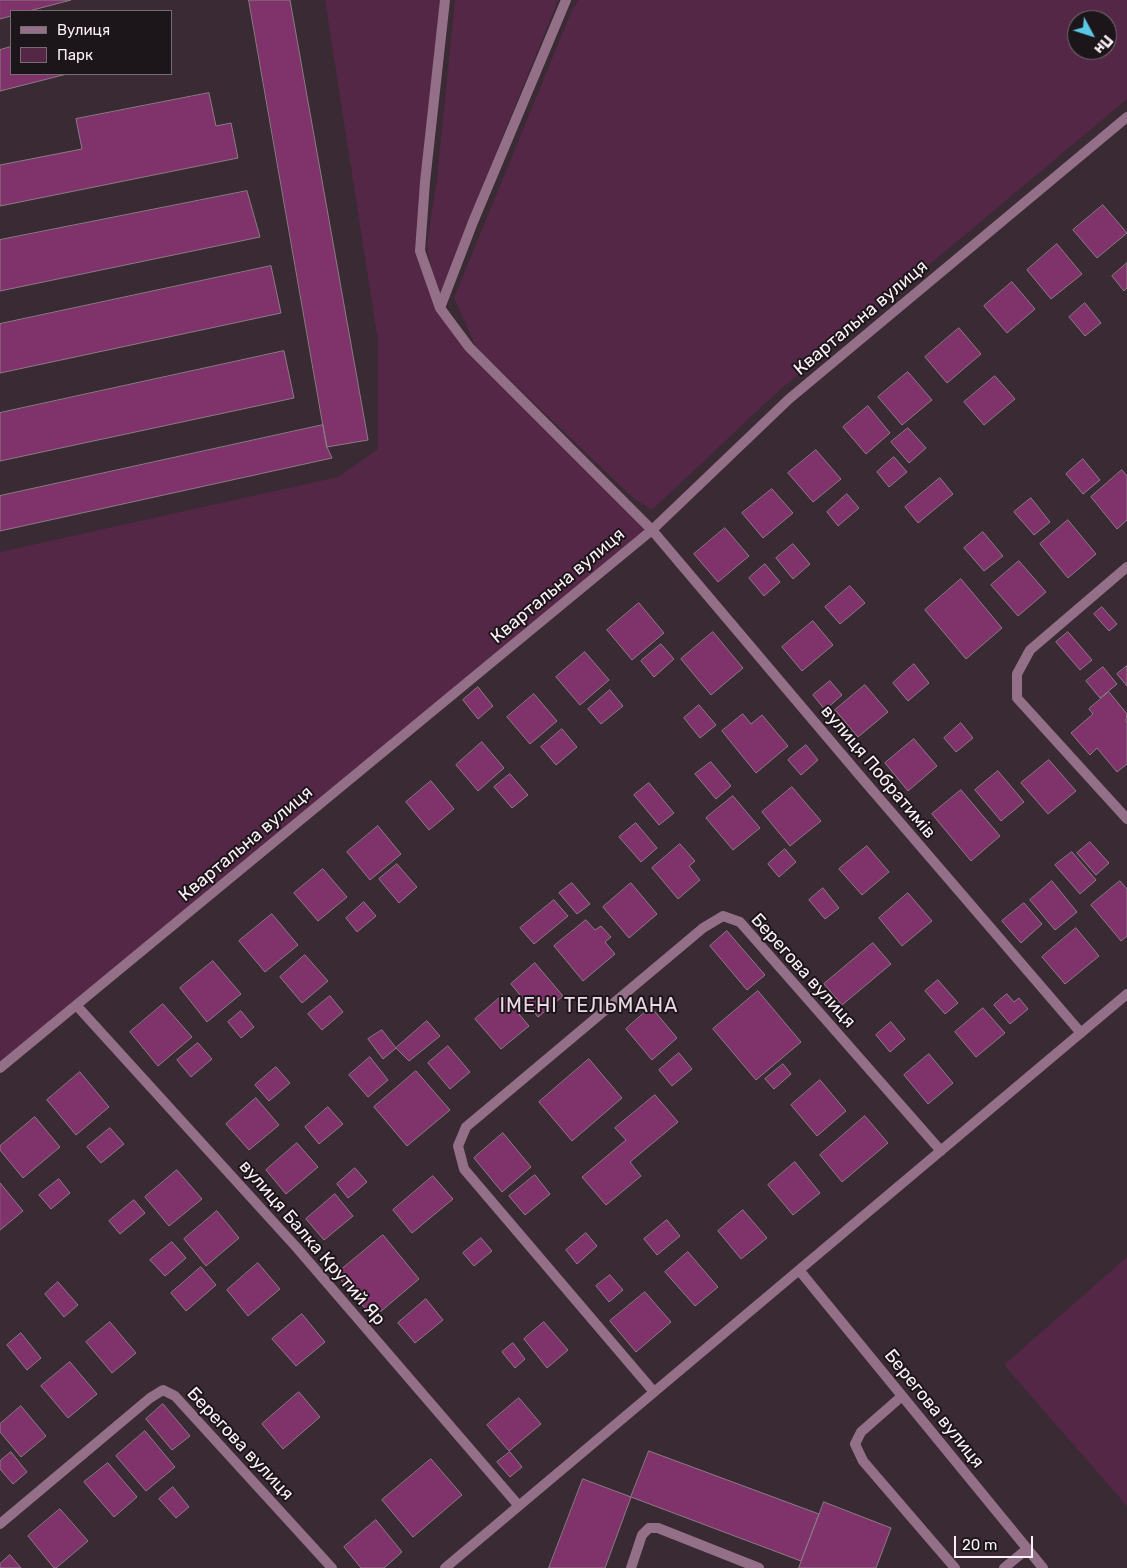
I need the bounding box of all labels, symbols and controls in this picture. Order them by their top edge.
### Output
legend [10,10,172,75]
north arrow [1067,10,1117,60]
text: Вулиця [57,21,110,39]
text: Пн [1090,31,1116,57]
text: Парк [57,46,93,64]
street label: Квартальна вулиця [790,256,932,380]
street label: Квартальна вулиця [487,524,629,648]
street label: вулиця Побратимів [816,701,940,843]
street label: Квартальна вулиця [175,782,317,906]
street label: Берегова вулиця [746,909,860,1033]
district label: ІМЕНІ ТЕЛЬМАНА [498,994,680,1018]
street label: вулиця Балка Крутий Яр [234,1156,390,1330]
street label: Берегова вулиця [880,1345,988,1473]
street label: Берегова вулиця [182,1383,298,1505]
scale bar [957,1526,1036,1558]
text: 20 m [962,1536,997,1554]

